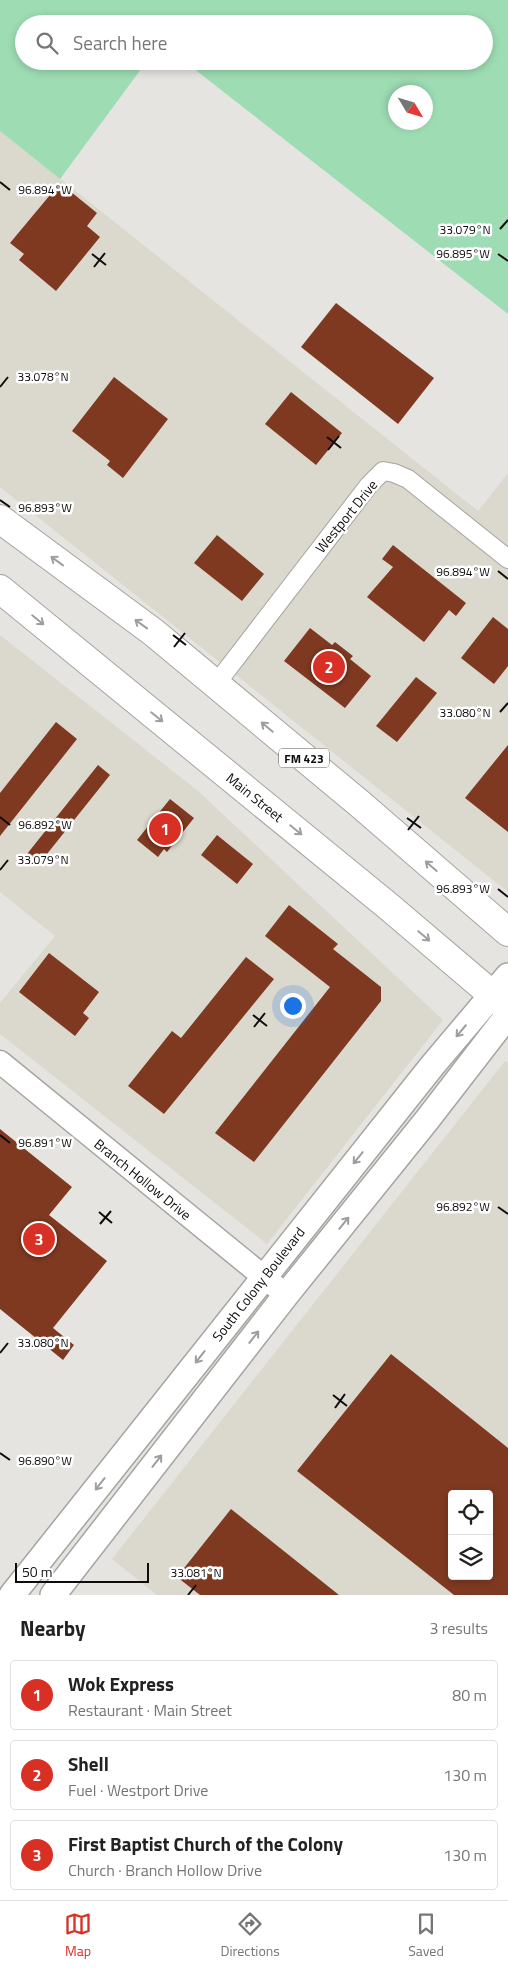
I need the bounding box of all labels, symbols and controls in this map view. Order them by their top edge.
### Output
search box [15,15,493,70]
text: Search here [73,28,167,57]
icon: search [33,29,61,57]
north arrow [388,85,433,130]
text: 96.894°W [18,180,72,199]
text: 33.079°N [439,220,491,239]
text: 96.895°W [436,244,490,263]
text: 33.078°N [17,367,69,386]
street label: Westport Drive [310,475,382,557]
text: 96.893°W [18,498,72,517]
one-way arrow [50,556,64,566]
text: 96.894°W [436,562,490,581]
one-way arrow [31,615,44,626]
one-way arrow [134,619,148,629]
pin: 2 [313,648,345,686]
text: 33.080°N [439,703,491,722]
one-way arrow [150,711,163,722]
one-way arrow [261,721,274,732]
road number: FM 423 [279,748,329,768]
street label: Main Street [222,767,288,827]
pin: 1 [149,810,181,848]
text: 96.892°W [18,815,72,834]
one-way arrow [290,825,303,836]
text: 33.079°N [17,850,69,869]
one-way arrow [425,860,438,871]
text: 96.893°W [436,879,490,898]
one-way arrow [417,930,430,942]
your location [280,993,306,1019]
one-way arrow [455,1025,466,1038]
text: 96.891°W [18,1133,72,1152]
street label: Branch Hollow Drive [90,1133,196,1225]
one-way arrow [353,1151,364,1164]
text: 96.892°W [436,1197,490,1216]
one-way arrow [339,1217,350,1230]
pin: 3 [23,1220,55,1258]
street label: South Colony Boulevard [207,1222,309,1346]
one-way arrow [248,1331,259,1344]
text: 33.080°N [17,1333,69,1352]
one-way arrow [195,1350,206,1363]
text: 96.890°W [18,1451,72,1470]
one-way arrow [152,1455,163,1468]
one-way arrow [95,1477,105,1491]
map controls [448,1490,493,1580]
button: locate [448,1490,493,1535]
button: layers [448,1535,493,1580]
scale bar [15,1560,149,1583]
text: 50 m [22,1561,52,1582]
text: 33.081°N [170,1563,222,1582]
text: Nearby [20,1612,85,1644]
text: 3 results [429,1616,488,1640]
text: Wok Express [68,1669,174,1698]
text: 1 [33,1683,41,1707]
text: 80 m [452,1683,487,1707]
text: Restaurant · Main Street [68,1698,232,1722]
text: Shell [68,1749,109,1778]
text: 2 [33,1763,41,1787]
text: 130 m [443,1763,487,1787]
text: Fuel · Westport Drive [68,1778,208,1802]
text: First Baptist Church of the Colony [68,1829,343,1858]
text: 3 [33,1843,41,1867]
text: 130 m [443,1843,487,1867]
text: Church · Branch Hollow Drive [68,1858,262,1882]
tab: Map [64,1910,92,1961]
tab: Directions [220,1910,280,1961]
tab: Saved [408,1910,444,1961]

